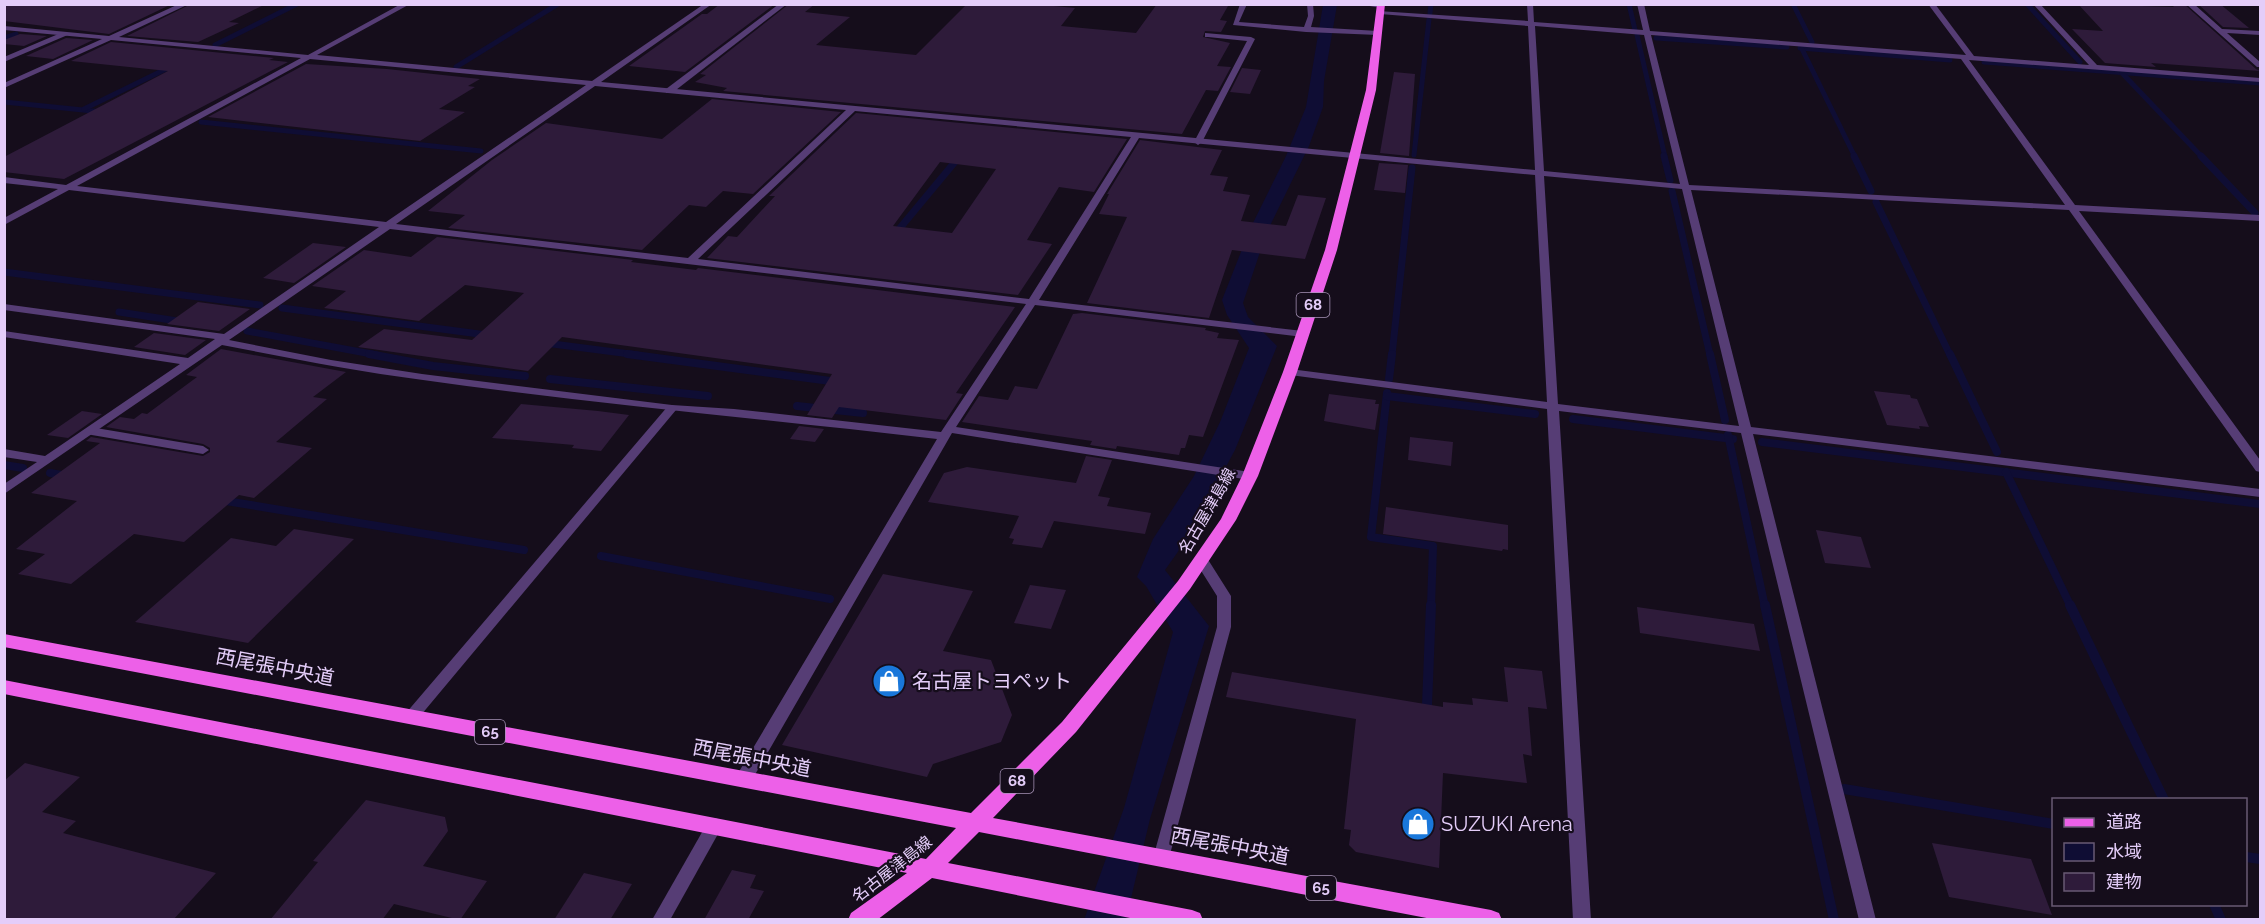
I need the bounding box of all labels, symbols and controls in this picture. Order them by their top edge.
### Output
road number: 68 [1296,293,1330,317]
street label: 名古屋津島線 [1175,465,1239,557]
street label: 西尾張中央道 [214,644,336,690]
shop icon: 名古屋トヨペット [871,663,907,699]
place label: 名古屋トヨペット [912,669,1072,693]
road number: 65 [475,720,505,744]
street label: 西尾張中央道 [691,735,813,781]
road number: 68 [1000,769,1034,793]
legend [2052,798,2247,906]
shop icon: SUZUKI Arena [1400,806,1436,842]
text: 道路 [2106,811,2142,832]
place label: SUZUKI Arena [1441,812,1573,836]
street label: 西尾張中央道 [1169,823,1291,869]
street label: 名古屋津島線 [848,832,936,906]
text: 水域 [2106,841,2142,862]
text: 建物 [2106,871,2142,892]
road number: 65 [1306,876,1336,900]

